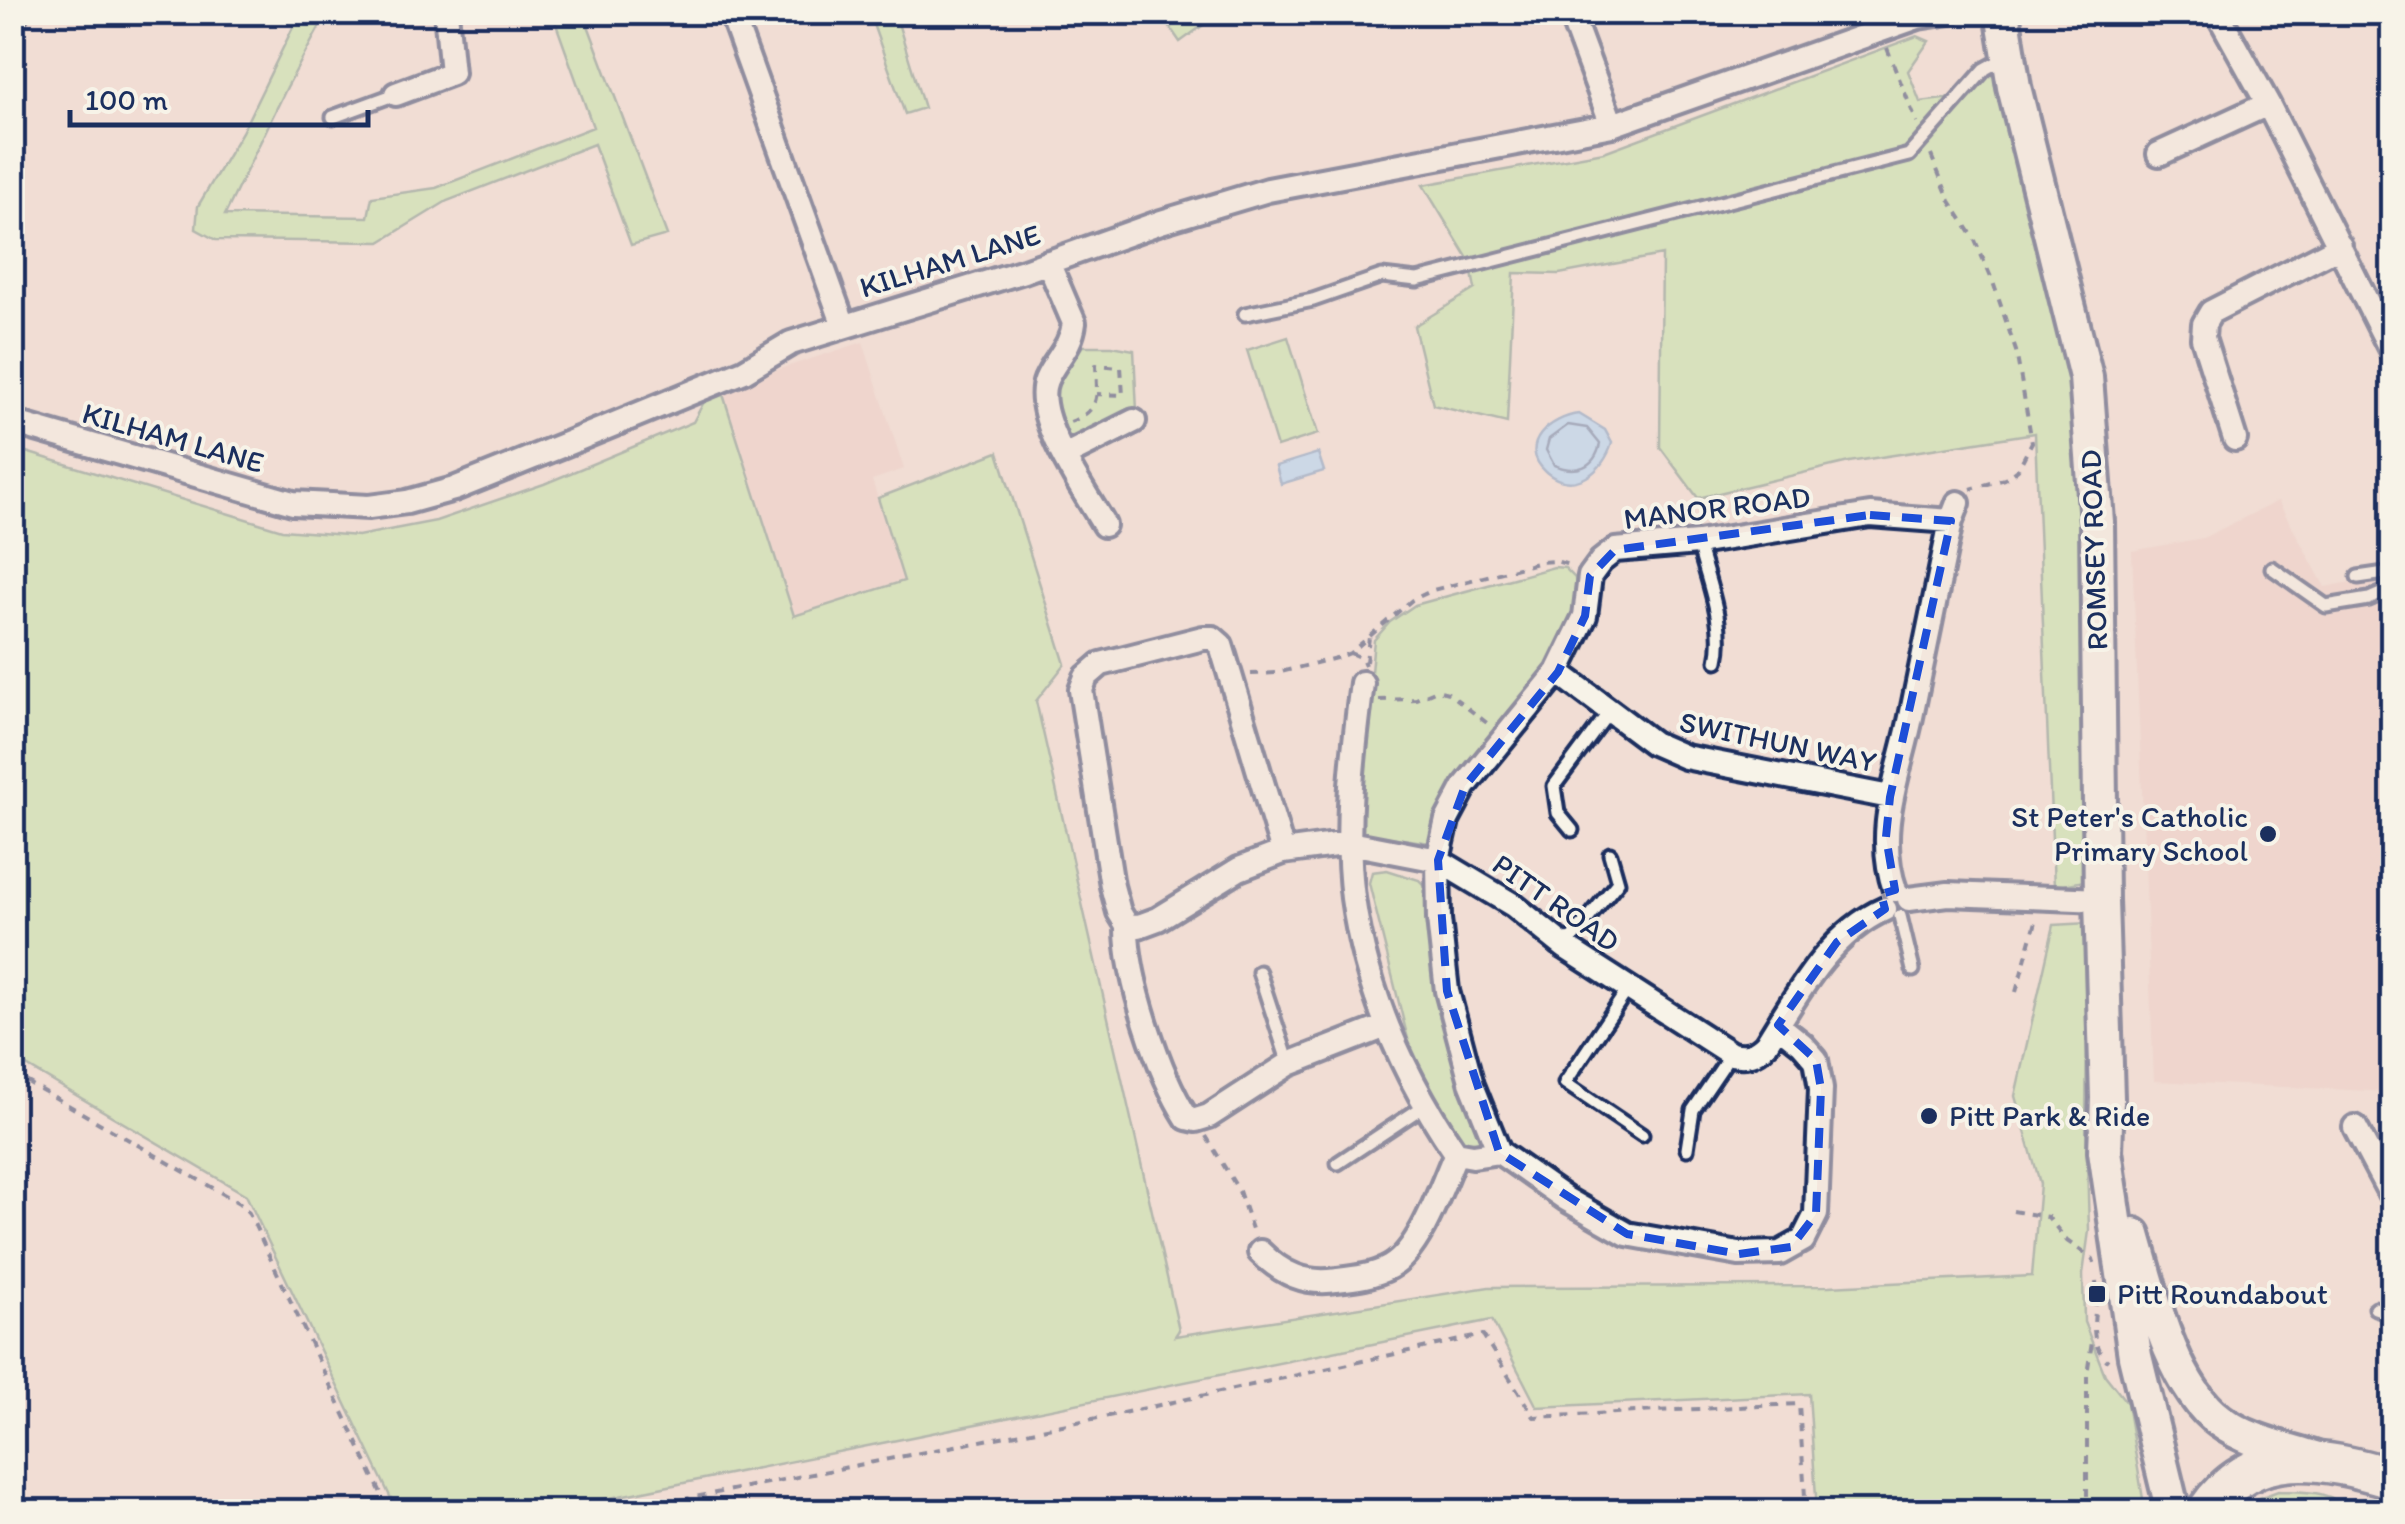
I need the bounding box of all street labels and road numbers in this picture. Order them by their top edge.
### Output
street label: KILHAM LANE [855,215,1045,306]
street label: KILHAM LANE [78,394,268,481]
street label: ROMSEY ROAD [2072,449,2115,651]
street label: MANOR ROAD [1621,478,1812,537]
street label: SWITHUN WAY [1676,703,1880,780]
street label: PITT ROAD [1486,845,1627,960]

